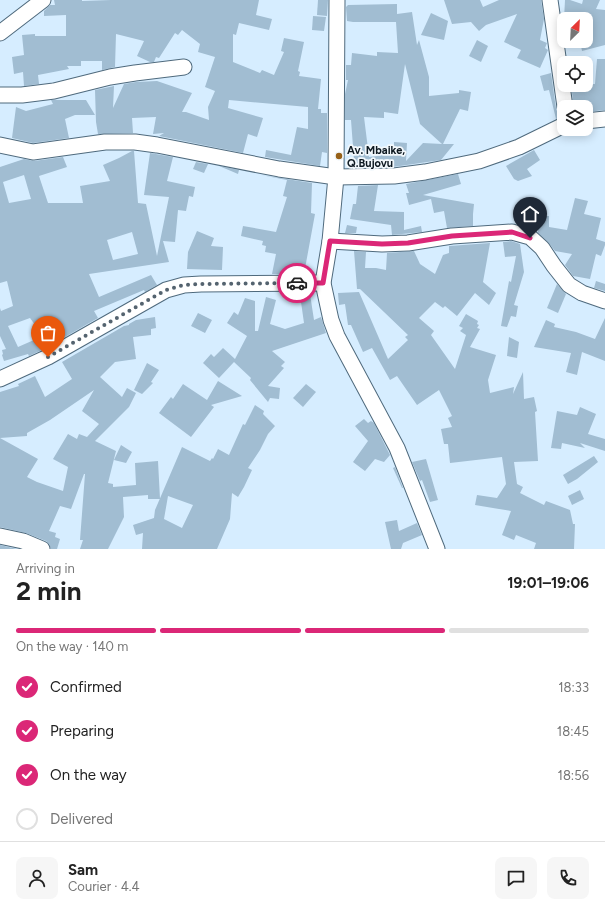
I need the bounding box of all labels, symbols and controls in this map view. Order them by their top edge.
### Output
north arrow [557,12,593,48]
map controls [557,12,593,136]
button: locate [557,56,593,92]
button: layers [557,100,593,136]
place label: Av. Mbaike, Q.Bujovu [347,144,405,170]
marker: Av. Mbaike, Q.Bujovu [334,151,344,161]
pin [513,197,547,238]
icon: home [519,203,541,225]
courier [277,263,317,303]
icon: car [286,272,308,294]
pin [31,316,65,357]
icon: bag [37,322,59,344]
text: Arriving in [16,561,75,576]
text: 19:01–19:06 [507,574,589,592]
text: 2 min [16,575,82,607]
text: On the way · 140 m [16,639,128,654]
icon: check [16,676,38,698]
text: Confirmed [50,678,122,696]
text: 18:33 [558,680,589,695]
icon: check [16,720,38,742]
text: Preparing [50,722,114,740]
text: 18:45 [557,724,589,739]
icon: check [16,764,38,786]
text: On the way [50,766,127,784]
text: 18:56 [558,768,589,783]
text: Delivered [50,810,113,828]
button: person [16,857,58,899]
button: chat [495,857,537,899]
button: phone [547,857,589,899]
text: Sam [68,861,98,879]
text: Courier · 4.4 [68,879,140,894]

